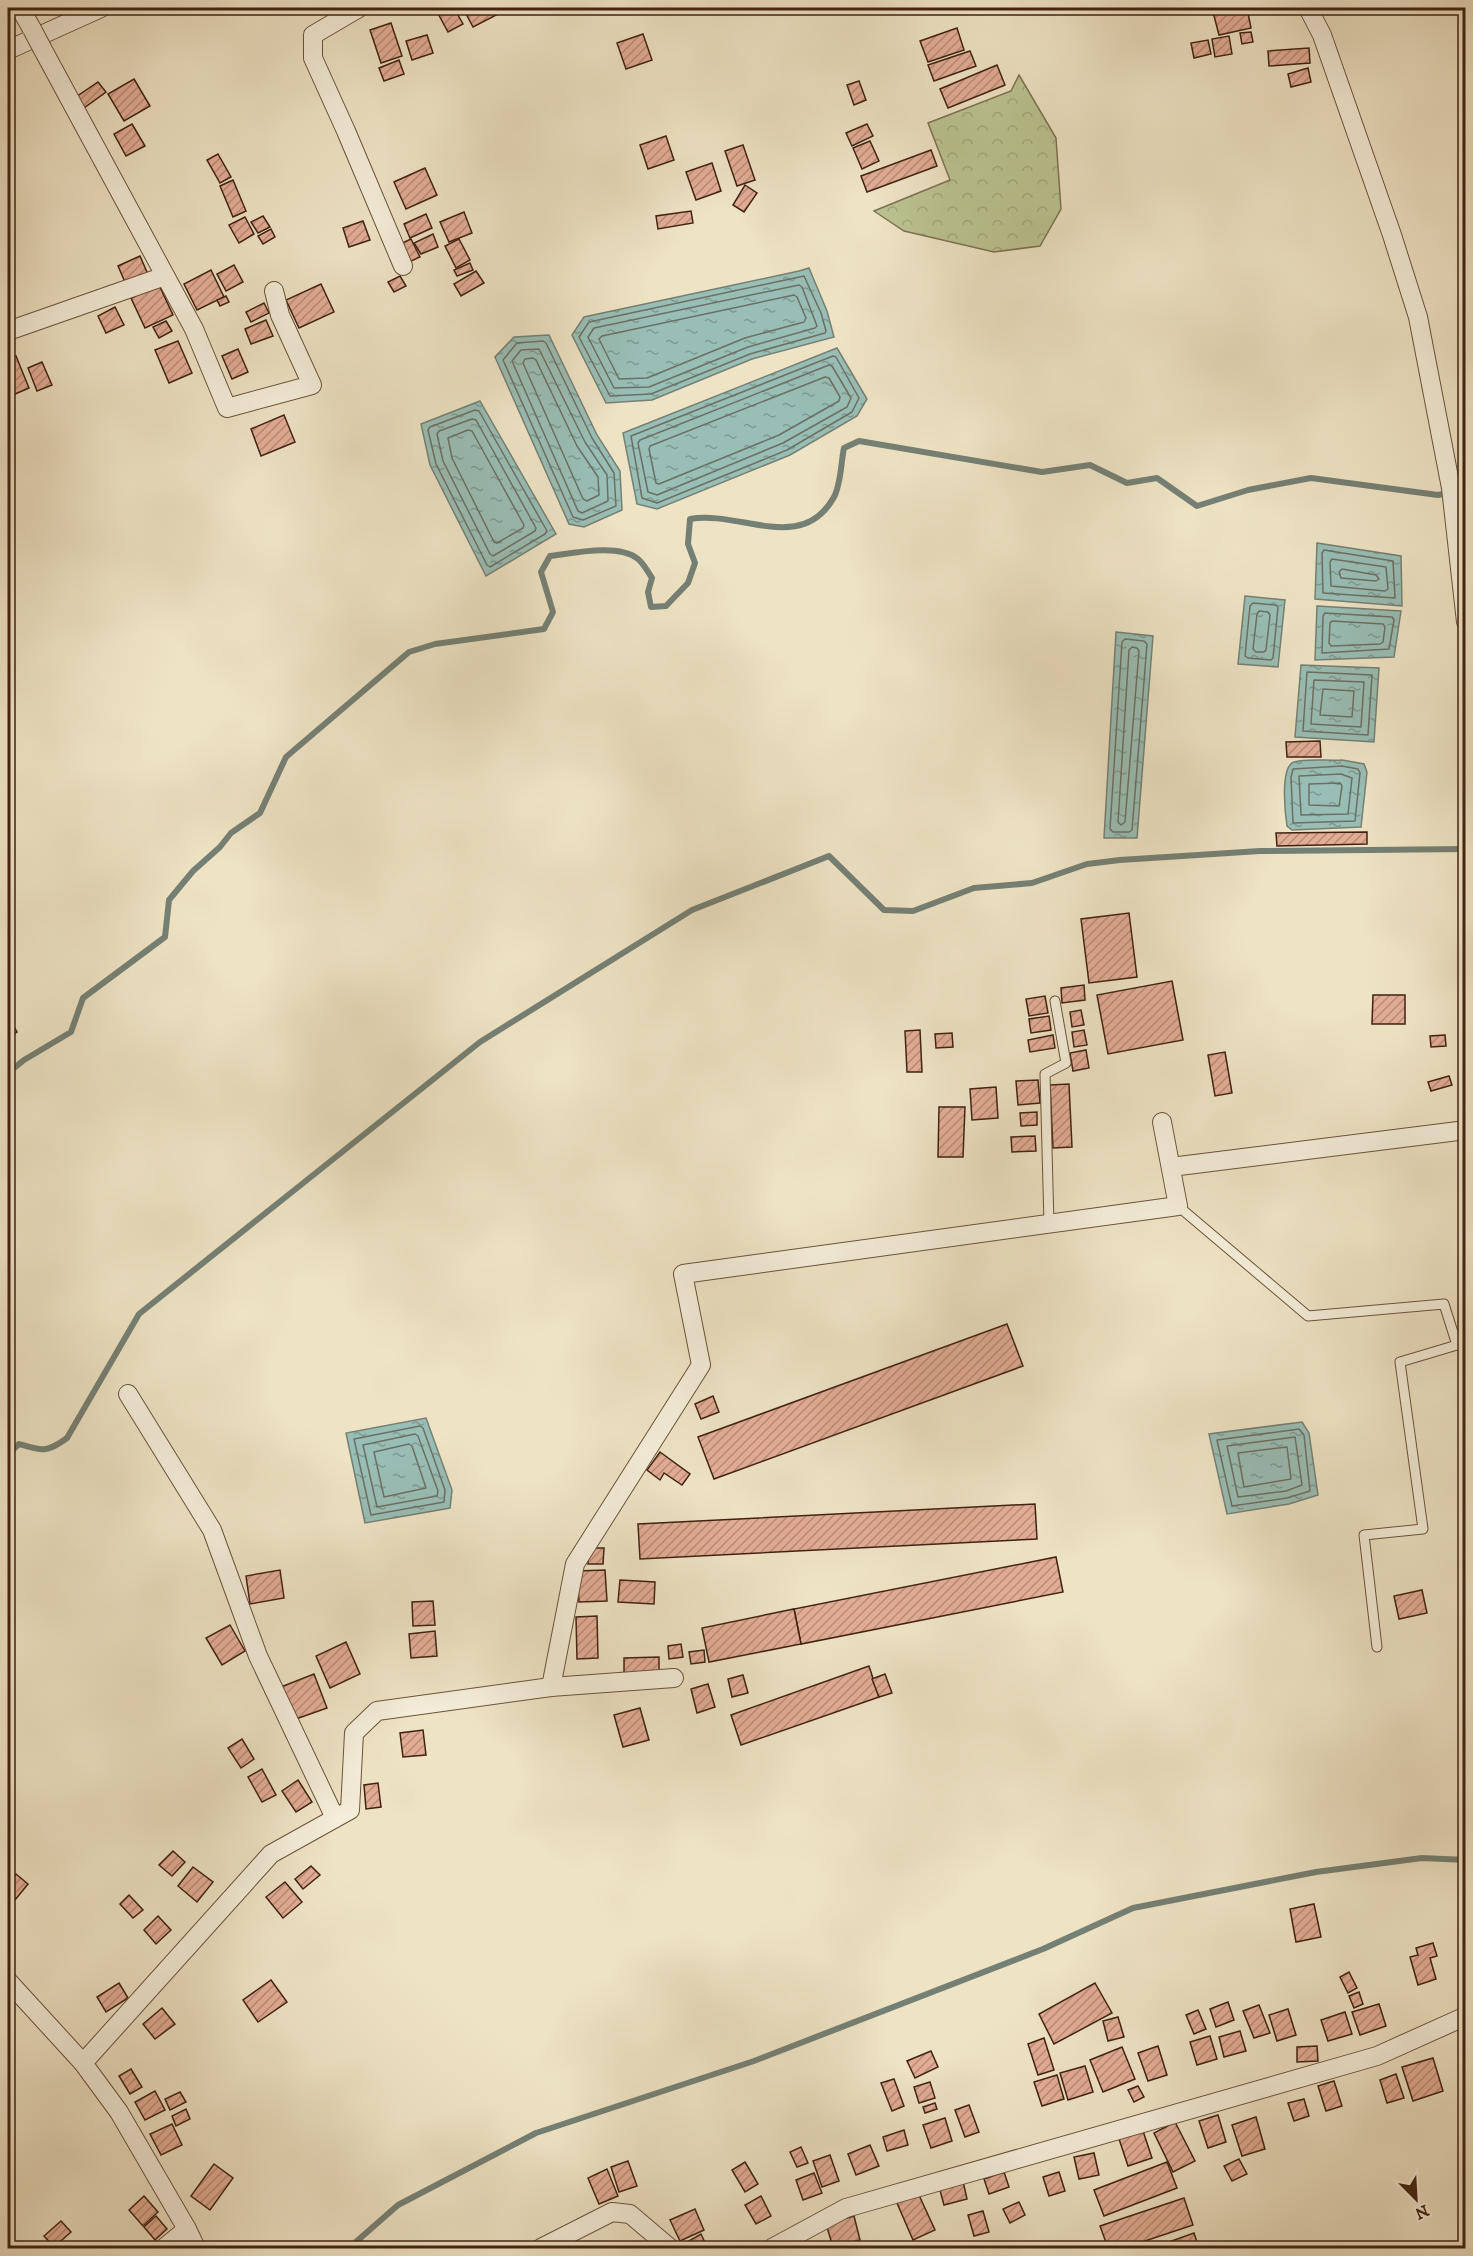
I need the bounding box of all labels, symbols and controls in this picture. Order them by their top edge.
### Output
north arrow [1386,2169,1446,2229]
text: N [1412,2200,1432,2224]

